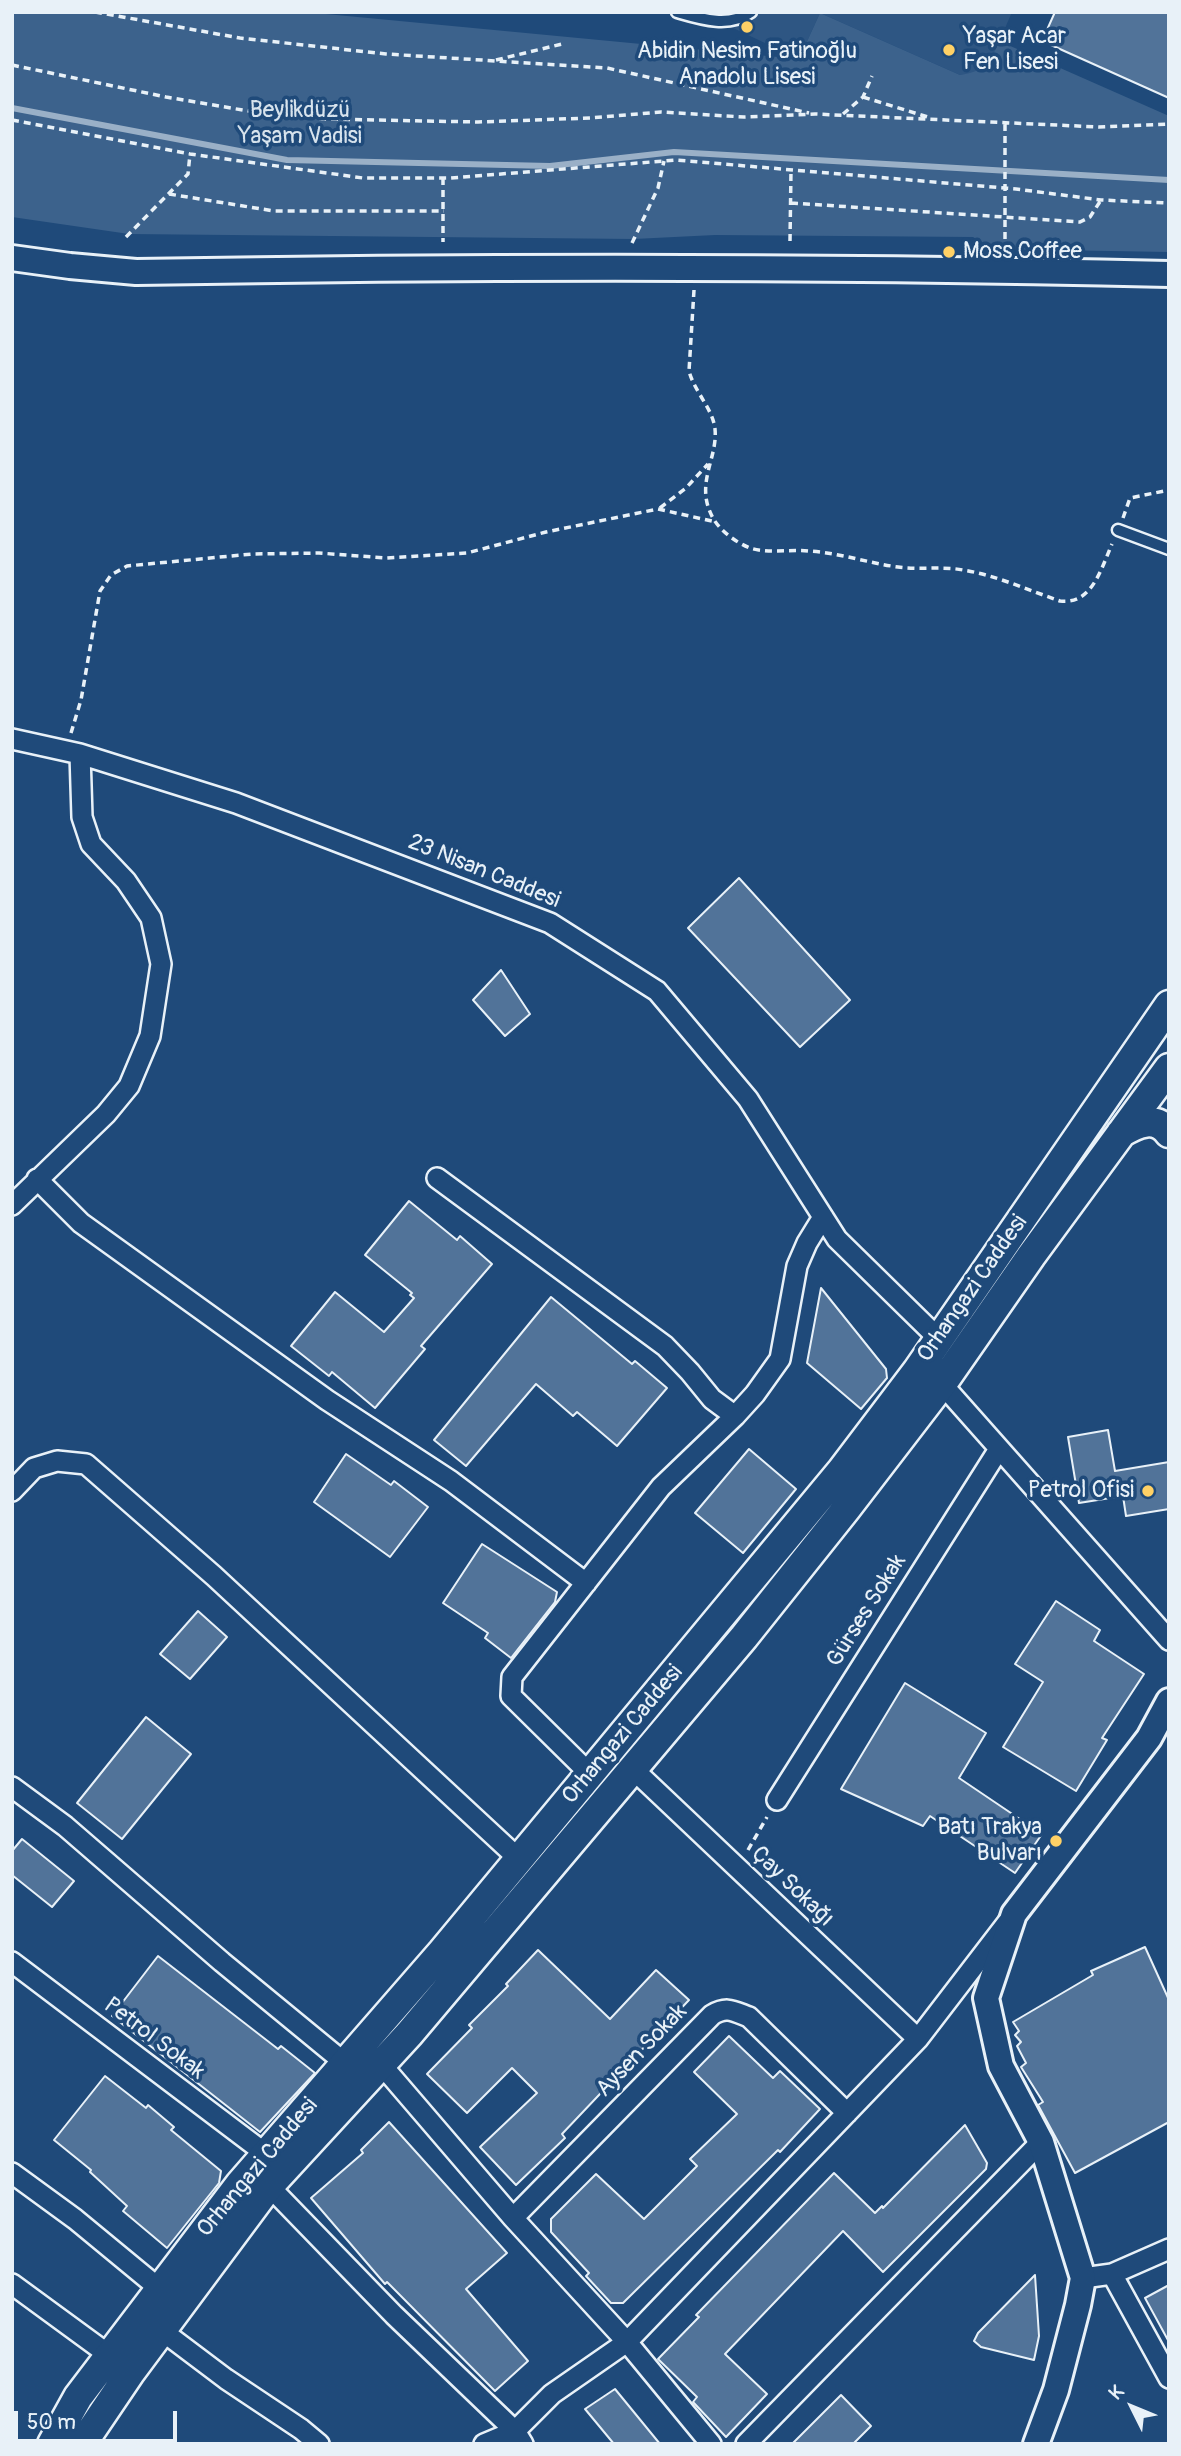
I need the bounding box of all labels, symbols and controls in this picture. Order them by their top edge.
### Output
marker: Abidin Nesim Fatinoğlu Anadolu Lisesi [739,19,755,35]
place label: Yaşar Acar Fen Lisesi [963,23,1066,77]
place label: Abidin Nesim Fatinoğlu Anadolu Lisesi [637,38,857,92]
marker: Yaşar Acar Fen Lisesi [941,42,957,58]
park label: Beylikdüzü Yaşam Vadisi [238,97,362,151]
place label: Moss Coffee [963,238,1082,266]
marker: Moss Coffee [941,244,957,260]
street label: 23 Nisan Caddesi [404,829,564,915]
street label: Orhangazi Caddesi [912,1210,1034,1368]
place label: Petrol Ofisi [1028,1477,1134,1505]
marker: Petrol Ofisi [1140,1483,1156,1499]
street label: Gürses Sokak [821,1549,913,1673]
street label: Orhangazi Caddesi [557,1660,689,1810]
place label: Batı Trakya Bulvarı [937,1814,1042,1868]
marker: Batı Trakya Bulvarı [1048,1833,1064,1849]
street label: Çay Sokağı [745,1841,839,1933]
street label: Petrol Sokak [98,1992,210,2086]
street label: Aysen Sokak [591,1999,693,2103]
street label: Orhangazi Caddesi [192,2093,324,2243]
north arrow [1097,2372,1167,2442]
text: K [1104,2380,1129,2405]
scale bar [18,2396,180,2440]
text: 50 m [27,2409,76,2436]

